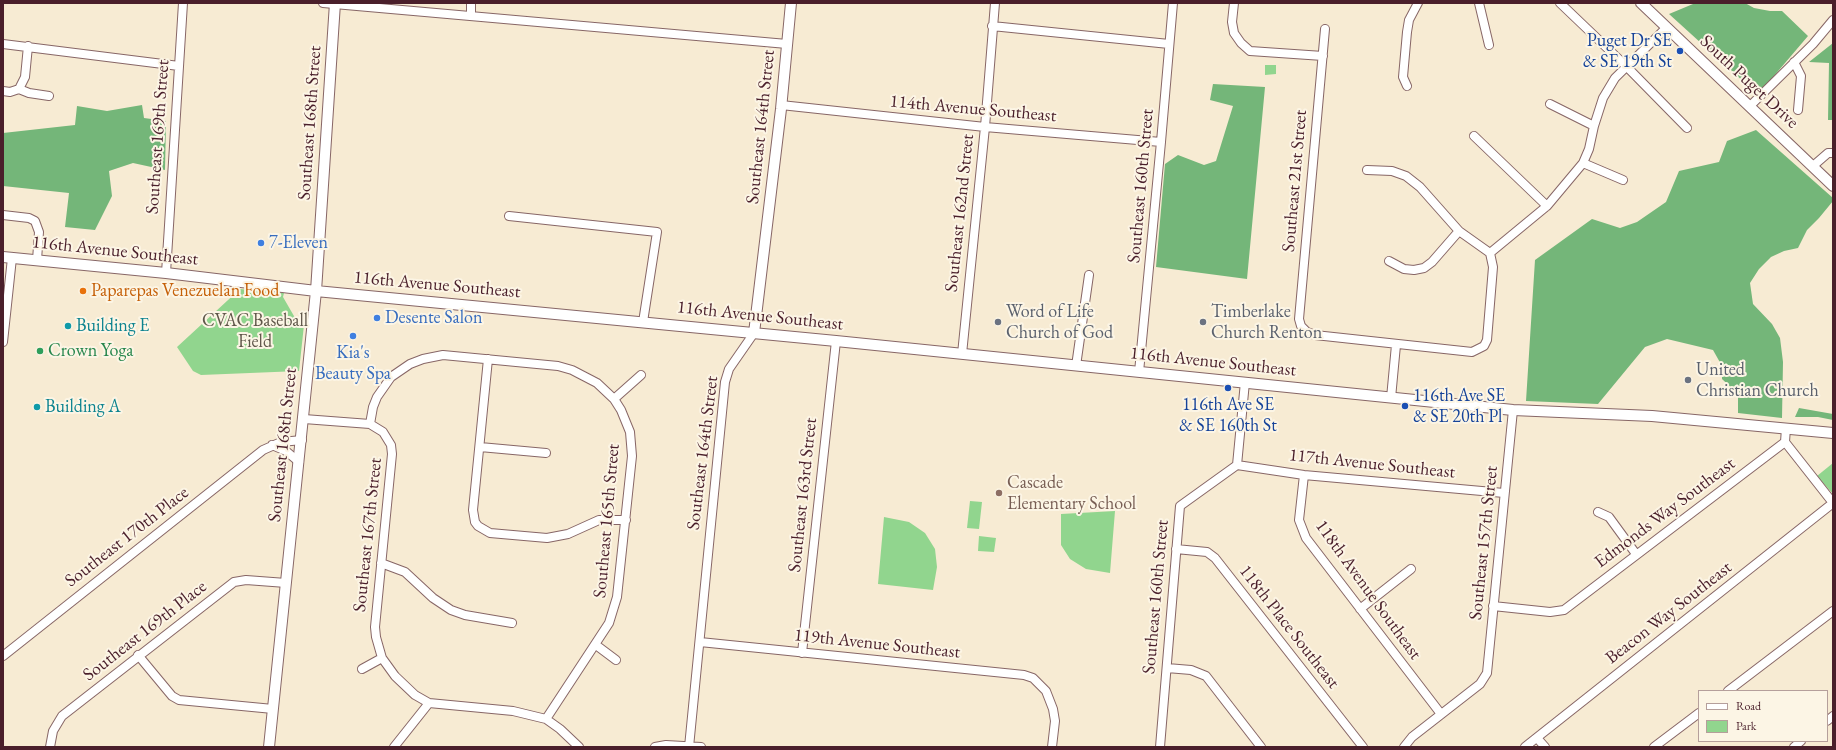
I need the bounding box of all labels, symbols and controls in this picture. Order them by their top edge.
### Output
place label: Puget Dr SE & SE 19th St [1583,30,1672,72]
street label: South Puget Drive [1695,31,1803,133]
street label: Southeast 168th Street [294,45,326,201]
marker: Puget Dr SE & SE 19th St [1675,46,1685,56]
street label: Southeast 164th Street [742,49,780,205]
street label: Southeast 169th Street [142,59,174,215]
street label: 114th Avenue Southeast [889,91,1057,127]
street label: Southeast 160th Street [1123,108,1159,264]
street label: Southeast 21st Street [1278,109,1312,253]
street label: Southeast 162nd Street [941,133,979,293]
street label: 116th Avenue Southeast [31,232,199,270]
place label: 7-Eleven [269,232,328,254]
marker: 7-Eleven [256,238,266,248]
street label: 116th Avenue Southeast [353,267,521,303]
place label: Paparepas Venezuelan Food [91,280,279,302]
marker: Paparepas Venezuelan Food [78,286,88,296]
street label: 116th Avenue Southeast [676,297,844,335]
place label: Word of Life Church of God [1006,301,1113,344]
place label: Timberlake Church Renton [1211,301,1322,344]
place label: Desente Salon [385,307,482,329]
park label: CVAC Baseball Field [202,310,308,352]
marker: Desente Salon [372,313,382,323]
place label: Building E [76,315,149,337]
marker: Word of Life Church of God [993,317,1003,327]
marker: Timberlake Church Renton [1198,317,1208,327]
marker: Building E [63,321,73,331]
marker: Kia's Beauty Spa [348,331,358,341]
place label: Crown Yoga [48,340,133,362]
place label: Kia's Beauty Spa [315,342,391,384]
street label: 116th Avenue Southeast [1129,343,1297,381]
marker: Crown Yoga [35,346,45,356]
place label: United Christian Church [1696,359,1819,402]
street label: Southeast 168th Street [264,367,302,523]
street label: Southeast 164th Street [683,375,723,531]
marker: United Christian Church [1683,375,1693,385]
marker: 116th Ave SE & SE 160th St [1223,383,1233,393]
place label: 116th Ave SE & SE 20th Pl [1413,385,1505,428]
place label: 116th Ave SE & SE 160th St [1179,394,1277,436]
place label: Building A [45,396,121,418]
marker: 116th Ave SE & SE 20th Pl [1400,401,1410,411]
marker: Building A [32,402,42,412]
street label: Southeast 163rd Street [784,417,822,573]
street label: Southeast 165th Street [589,443,625,599]
street label: 117th Avenue Southeast [1288,445,1456,483]
street label: Edmonds Way Southeast [1591,453,1739,573]
street label: Southeast 167th Street [349,457,387,613]
street label: Southeast 157th Street [1465,465,1503,621]
place label: Cascade Elementary School [1007,472,1136,514]
street label: Southeast 170th Place [61,482,193,592]
marker: Cascade Elementary School [994,488,1004,498]
street label: 118th Avenue Southeast [1310,516,1426,664]
street label: Southeast 160th Street [1138,519,1174,675]
street label: Beacon Way Southeast [1602,557,1736,669]
street label: 118th Place Southeast [1234,561,1344,693]
street label: Southeast 169th Place [79,576,211,686]
street label: 119th Avenue Southeast [793,625,961,663]
legend [1698,690,1828,742]
text: Road [1736,698,1761,714]
text: Park [1736,718,1756,734]

